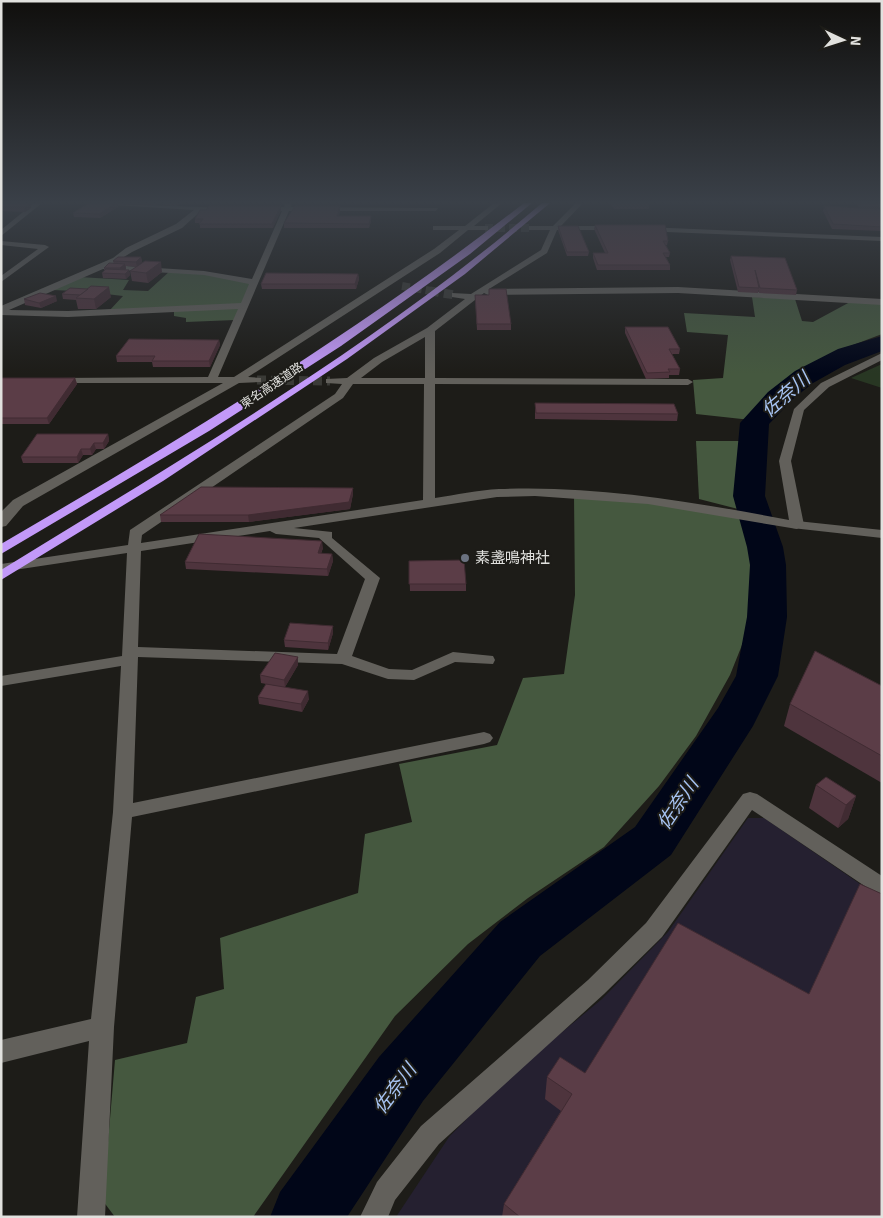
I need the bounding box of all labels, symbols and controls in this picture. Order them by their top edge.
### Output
north arrow [818,15,868,65]
text: N [847,35,864,46]
street label: 東名高速道路 [238,360,306,412]
water label: 佐奈川 [757,366,817,423]
place label: 素盞鳴神社 [475,549,550,567]
marker: 素盞鳴神社 [459,552,471,564]
water label: 佐奈川 [652,772,705,834]
water label: 佐奈川 [368,1057,423,1119]

